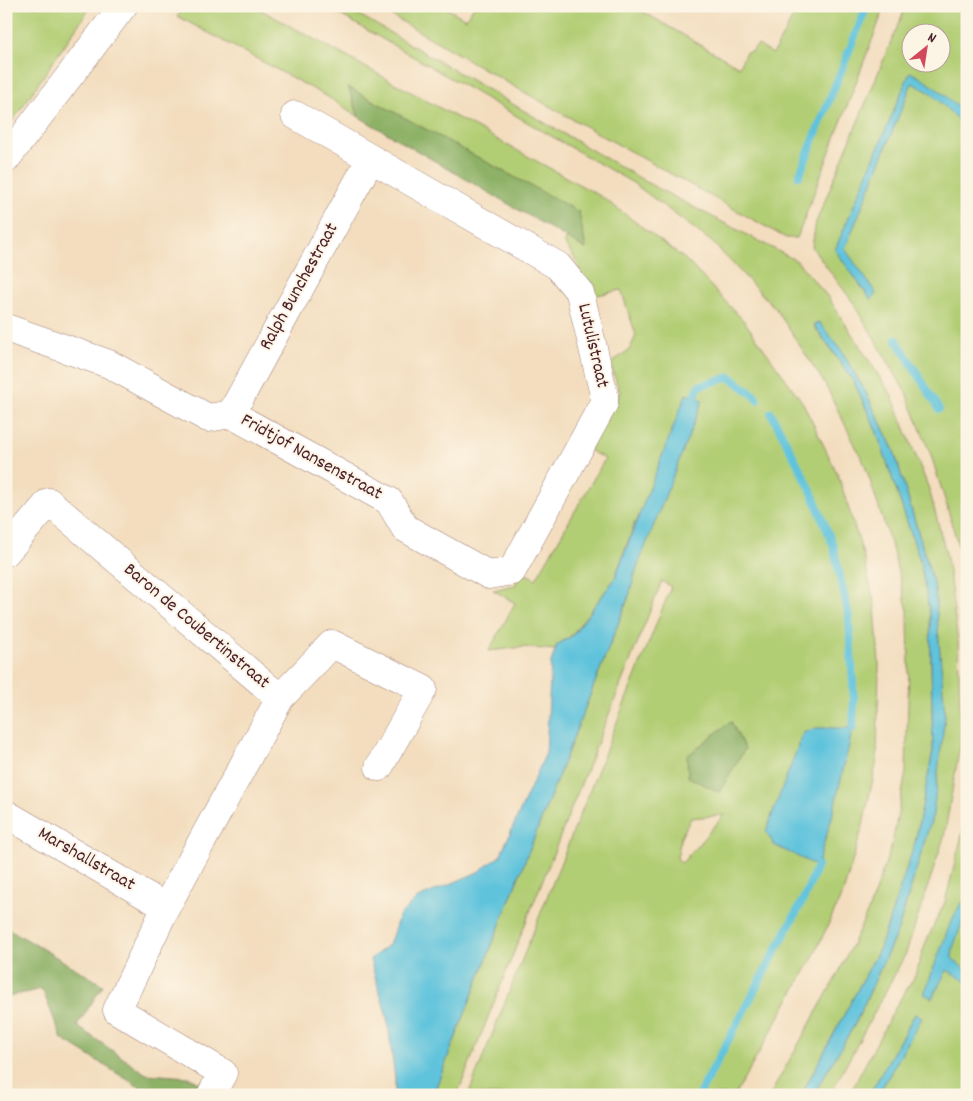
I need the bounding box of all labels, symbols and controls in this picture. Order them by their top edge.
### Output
north arrow [900,22,950,72]
text: N [924,28,940,49]
street label: Ralph Bunchestraat [254,218,346,356]
street label: Lutulistraat [569,301,615,391]
street label: Fridtjof Nansenstraat [235,408,387,508]
street label: Baron de Coubertinstraat [117,558,275,696]
street label: Marshallstraat [32,821,140,899]

